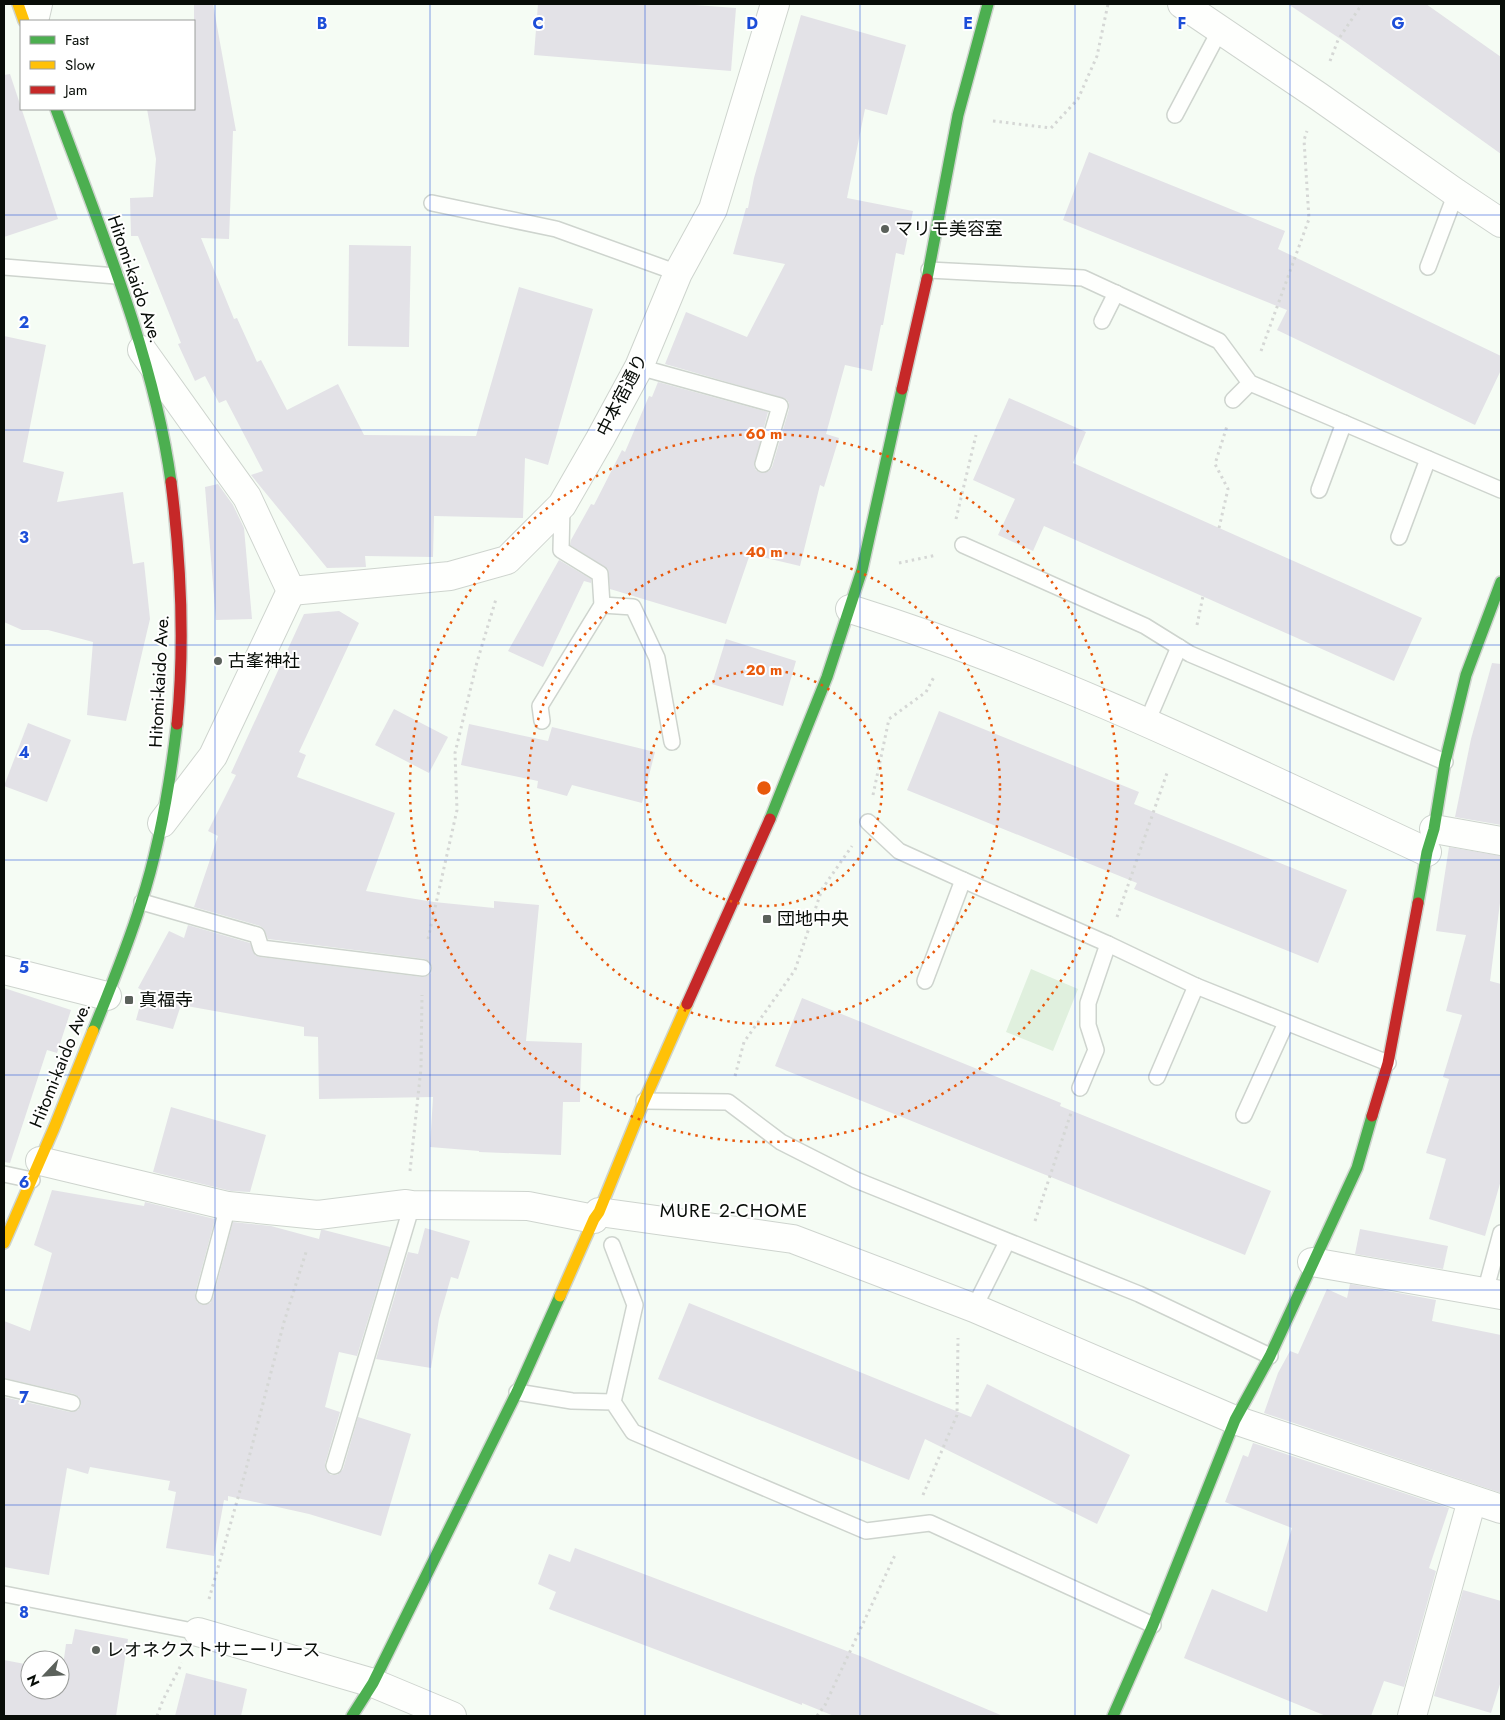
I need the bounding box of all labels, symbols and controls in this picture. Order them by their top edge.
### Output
text: B [317,12,327,35]
text: C [532,12,544,35]
text: D [746,12,758,35]
text: E [963,12,973,35]
text: F [1178,12,1186,35]
text: G [1391,12,1405,35]
legend [20,20,195,110]
text: Fast [65,29,89,51]
text: Slow [65,54,96,76]
text: Jam [63,79,88,101]
street label: Hitomi-kaido Ave. [101,212,169,346]
place label: マリモ美容室 [895,216,1003,242]
marker: マリモ美容室 [879,223,891,235]
text: 2 [19,311,29,334]
street label: 中本宿通り [590,349,654,441]
text: 60 m [746,423,782,445]
text: 3 [19,526,29,549]
text: 40 m [745,541,783,563]
street label: Hitomi-kaido Ave. [143,614,175,748]
place label: 古峯神社 [228,648,300,674]
marker: 古峯神社 [212,655,224,667]
text: 20 m [746,659,782,681]
text: 4 [18,741,30,764]
centre of rings [755,779,773,797]
place label: 団地中央 [777,906,849,932]
marker: 団地中央 [761,913,773,925]
text: 5 [19,956,29,979]
place label: 真福寺 [139,987,193,1013]
marker: 真福寺 [123,994,135,1006]
street label: Hitomi-kaido Ave. [23,998,97,1132]
text: 6 [19,1171,29,1194]
district label: MURE 2-CHOME [660,1197,808,1224]
text: 7 [19,1386,29,1409]
text: 8 [19,1601,29,1624]
place label: レオネクストサニーリース [106,1637,321,1663]
marker: レオネクストサニーリース [90,1644,102,1656]
north arrow [20,1650,70,1700]
text: N [22,1671,45,1690]

